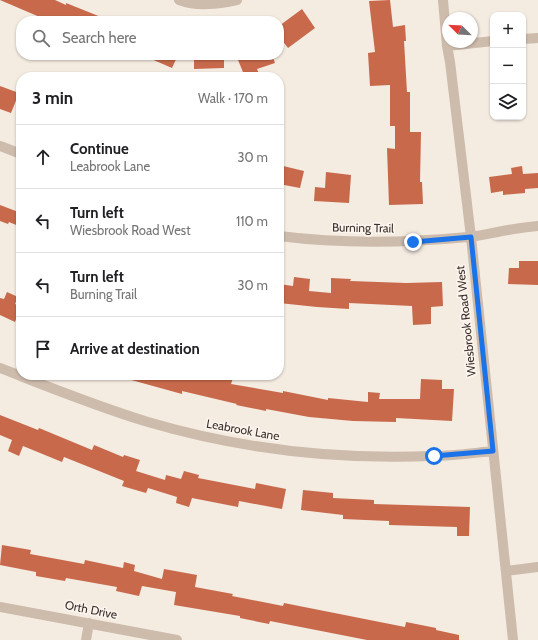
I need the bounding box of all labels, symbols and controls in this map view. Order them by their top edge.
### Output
north arrow [442,12,478,48]
map controls [490,12,526,120]
button: + [490,12,526,48]
search box [16,16,284,60]
icon: search [30,27,52,49]
text: Search here [62,29,137,47]
button: − [490,48,526,84]
button: layers [490,84,526,120]
text: 3 min [32,88,73,108]
text: Walk · 170 m [198,90,268,106]
text: Continue [70,140,129,158]
icon: ahead [32,146,54,168]
text: 30 m [238,149,268,165]
text: Leabrook Lane [70,158,150,174]
text: Turn left [70,204,124,222]
icon: left [32,210,54,232]
text: 110 m [236,213,268,229]
street label: Burning Trail [332,219,394,236]
text: Wiesbrook Road West [70,222,191,238]
route end [404,233,422,251]
street label: Wiesbrook Road West [452,265,479,377]
text: Turn left [70,268,124,286]
icon: left [32,274,54,296]
text: 30 m [238,277,268,293]
text: Burning Trail [70,286,137,302]
icon: arrive [32,338,54,360]
text: Arrive at destination [70,340,200,358]
street label: Leabrook Lane [205,416,281,443]
route start [425,447,443,465]
street label: Orth Drive [64,597,119,622]

